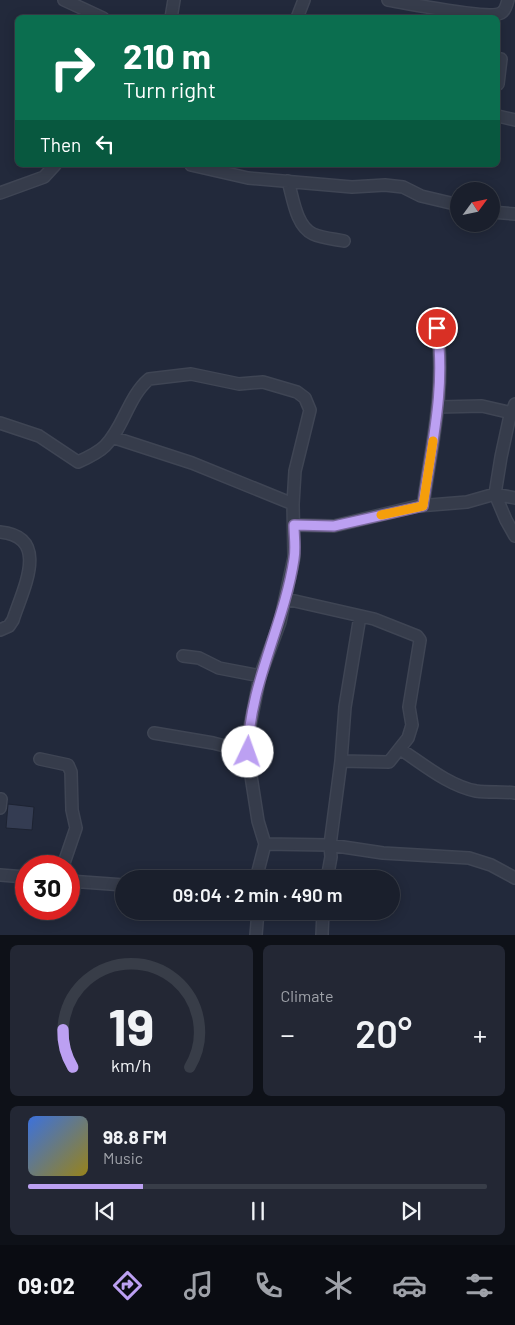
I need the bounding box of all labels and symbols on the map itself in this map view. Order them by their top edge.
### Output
north arrow [450,182,500,232]
pin [416,307,458,349]
position arrow [221,725,273,777]
speed limit sign: 30 [15,855,80,920]

